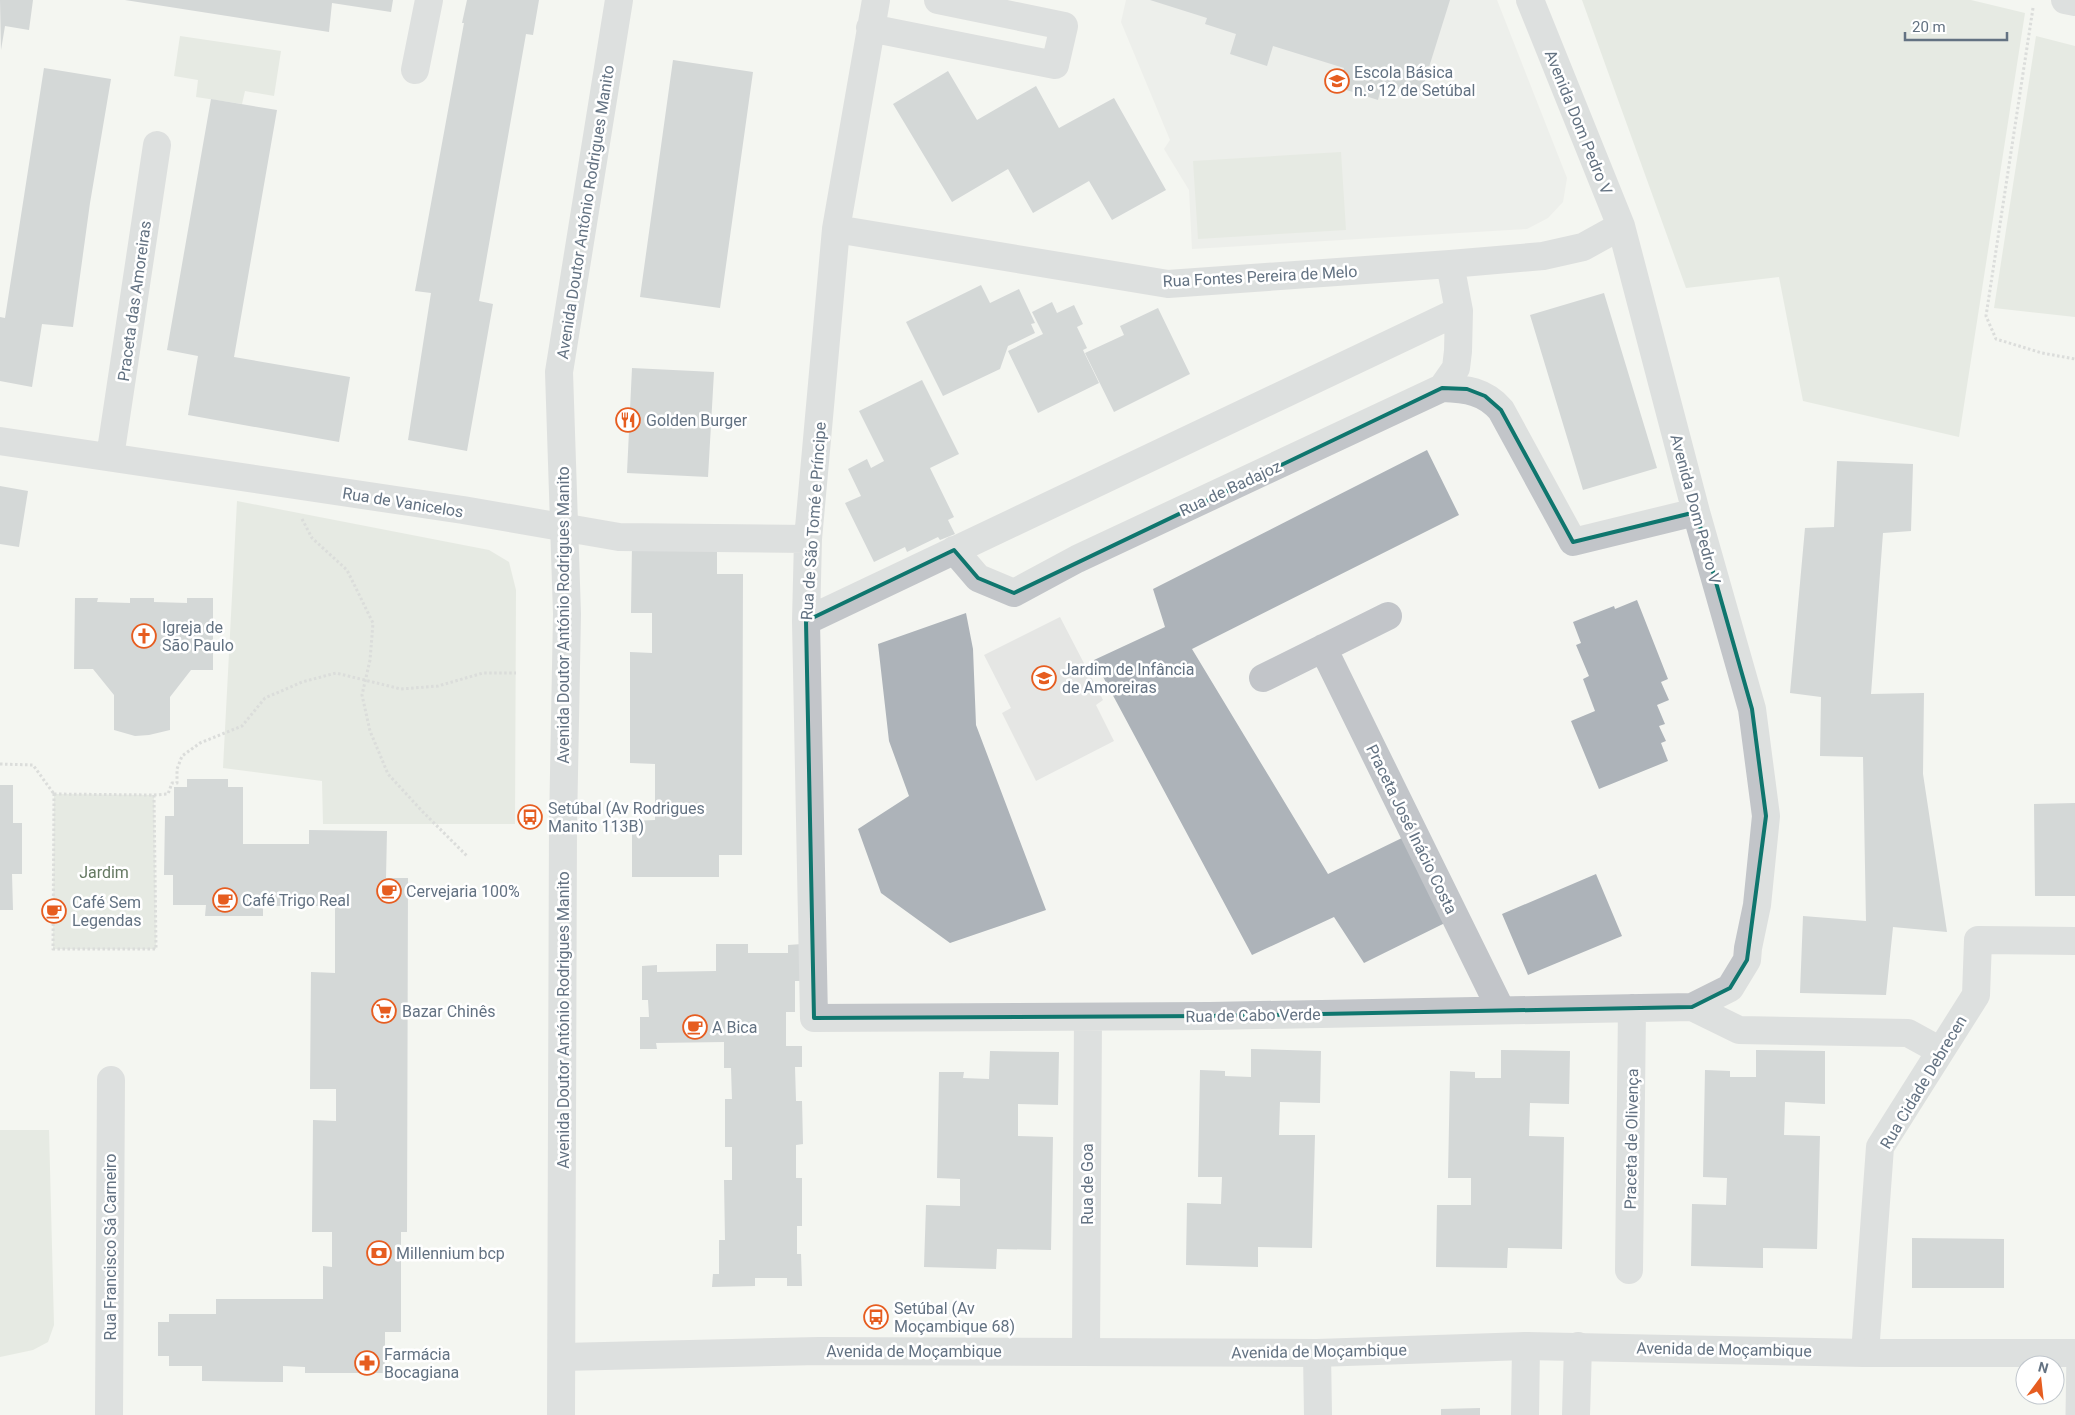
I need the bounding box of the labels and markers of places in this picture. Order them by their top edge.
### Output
place label: Escola Básica n.º 12 de Setúbal [1354,63,1475,100]
school or university icon: Escola Básica n.º 12 de Setúbal [1324,68,1350,94]
restaurant icon: Golden Burger [615,407,641,433]
place label: Golden Burger [646,411,748,430]
place label: Igreja de São Paulo [162,618,234,655]
church icon: Igreja de São Paulo [131,623,157,649]
place label: Jardim de Infância de Amoreiras [1062,660,1194,697]
school or university icon: Jardim de Infância de Amoreiras [1031,665,1057,691]
place label: Setúbal (Av Rodrigues Manito 113B) [548,799,705,836]
bus stop icon: Setúbal (Av Rodrigues Manito 113B) [517,804,543,830]
cafe icon: Cervejaria 100% [376,878,402,904]
place label: Cervejaria 100% [406,882,520,901]
cafe icon: Café Trigo Real [212,887,238,913]
place label: Café Trigo Real [242,891,350,910]
place label: Café Sem Legendas [72,893,141,930]
cafe icon: Café Sem Legendas [41,898,67,924]
supermarket icon: Bazar Chinês [371,998,397,1024]
place label: Bazar Chinês [402,1002,495,1021]
cafe icon: A Bica [682,1014,708,1040]
place label: A Bica [712,1018,757,1037]
bank icon: Millennium bcp [366,1240,392,1266]
place label: Millennium bcp [396,1244,505,1263]
place label: Setúbal (Av Moçambique 68) [894,1299,1015,1336]
bus stop icon: Setúbal (Av Moçambique 68) [863,1304,889,1330]
place label: Farmácia Bocagiana [384,1345,459,1382]
pharmacy icon: Farmácia Bocagiana [354,1350,380,1376]

